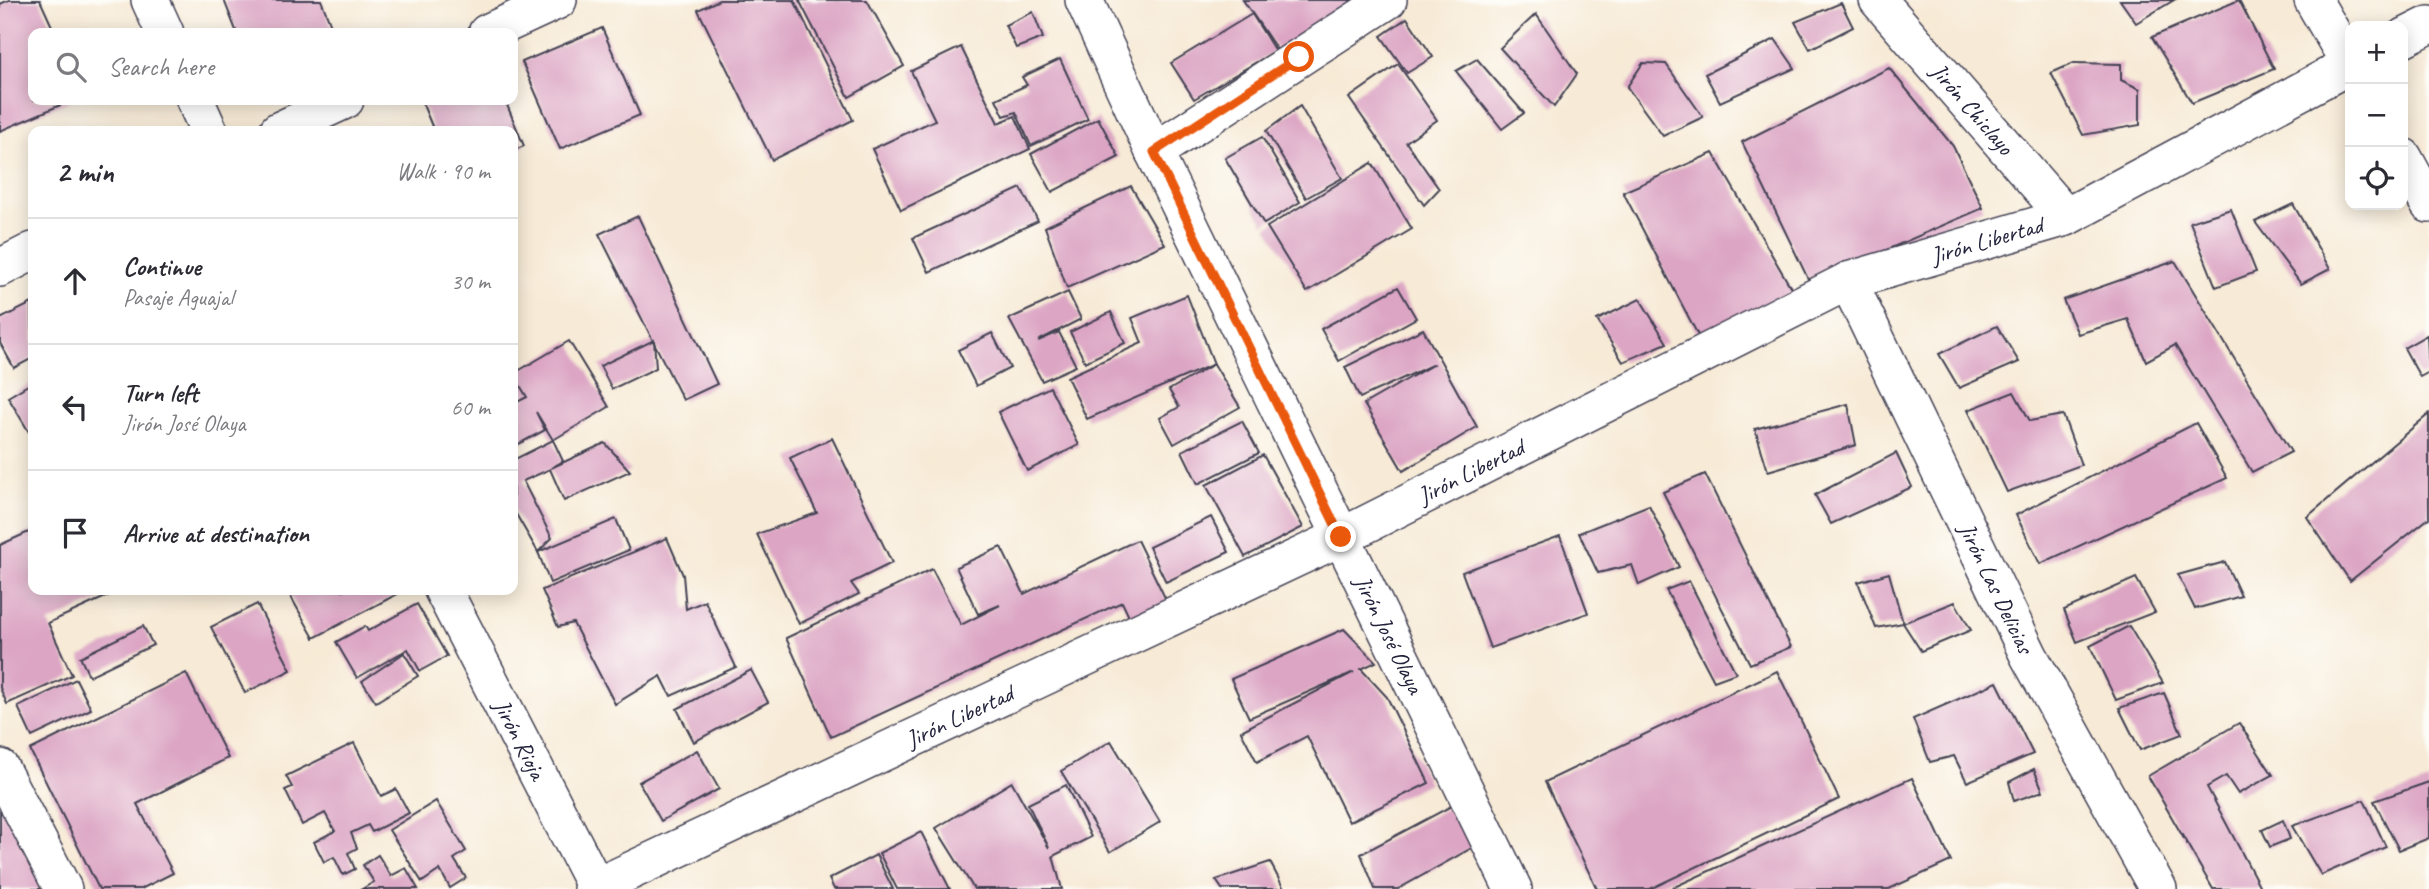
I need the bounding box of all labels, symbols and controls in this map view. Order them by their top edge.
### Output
map controls [2345,21,2408,210]
button: + [2345,21,2408,84]
search box [28,28,518,105]
route start [1283,41,1314,72]
icon: search [52,48,90,86]
text: Search here [108,50,214,83]
street label: Jirón Chiclayo [1924,56,2021,162]
button: − [2345,84,2408,147]
button: locate [2345,147,2408,210]
text: 2 min [56,153,113,191]
text: Walk · 90 m [397,157,490,186]
street label: Jirón Libertad [1926,209,2049,271]
text: Continue [123,250,201,283]
icon: ahead [56,262,94,300]
text: 30 m [451,267,490,296]
text: Pasaje Aguajal [123,283,233,312]
text: Turn left [123,376,198,409]
icon: left [56,388,94,426]
text: 60 m [451,393,490,422]
text: Jirón José Olaya [123,409,246,438]
street label: Jirón Libertad [1412,431,1532,511]
icon: arrive [56,514,94,552]
text: Arrive at destination [123,517,309,550]
street label: Jirón Las Delicias [1951,517,2041,660]
route end [1325,521,1356,552]
street label: Jirón José Olaya [1347,569,1431,700]
street label: Jirón Libertad [900,677,1021,755]
street label: Jirón Rioja [486,693,554,787]

